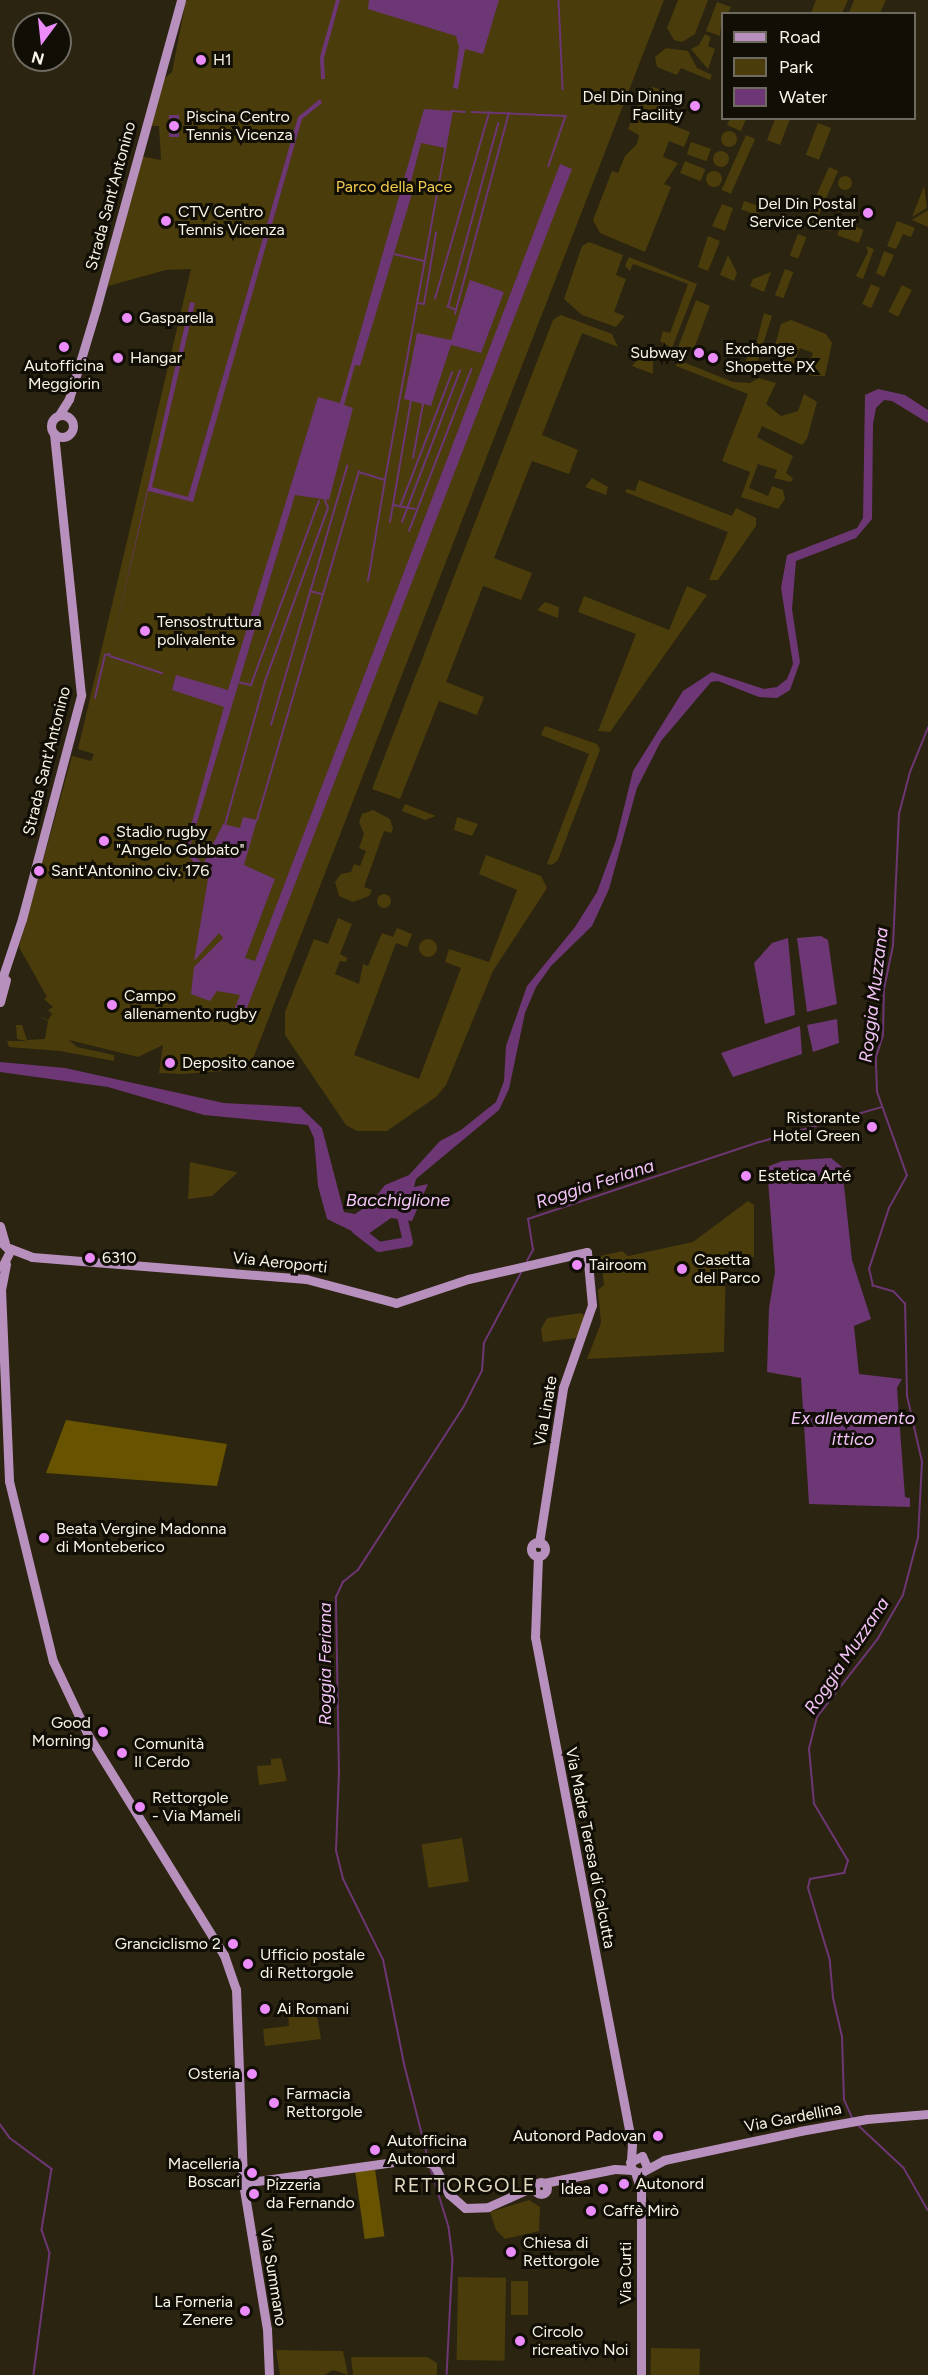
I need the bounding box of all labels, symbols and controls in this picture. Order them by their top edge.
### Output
north arrow [12,12,72,72]
legend [721,12,916,120]
text: Road [779,26,820,48]
text: N [29,47,46,69]
place label: H1 [213,50,232,70]
marker: H1 [194,53,208,67]
text: Park [779,56,813,78]
text: Water [779,86,827,108]
place label: Del Din Dining Facility [583,87,683,125]
marker: Del Din Dining Facility [688,99,702,113]
place label: Piscina Centro Tennis Vicenza [186,107,293,145]
marker: Piscina Centro Tennis Vicenza [167,119,181,133]
street label: Strada Sant'Antonino [82,120,140,272]
park label: Parco della Pace [336,177,452,197]
place label: Del Din Postal Service Center [749,194,856,232]
place label: CTV Centro Tennis Vicenza [178,202,285,240]
marker: Del Din Postal Service Center [861,206,875,220]
marker: CTV Centro Tennis Vicenza [159,214,173,228]
place label: Gasparella [139,308,214,328]
marker: Gasparella [120,311,134,325]
place label: Exchange Shopette PX [725,339,815,377]
marker: Autofficina Meggiorin [57,340,71,354]
place label: Subway [630,343,687,363]
marker: Subway [692,346,706,360]
place label: Hangar [130,348,182,368]
marker: Hangar [111,351,125,365]
marker: Exchange Shopette PX [706,351,720,365]
place label: Autofficina Meggiorin [24,356,104,394]
place label: Tensostruttura polivalente [157,612,262,650]
marker: Tensostruttura polivalente [138,624,152,638]
street label: Strada Sant'Antonino [19,684,75,838]
place label: Stadio rugby "Angelo Gobbato" [116,822,245,860]
marker: Stadio rugby "Angelo Gobbato" [97,834,111,848]
place label: Sant'Antonino civ. 176 [51,861,209,881]
marker: Sant'Antonino civ. 176 [32,864,46,878]
water label: Roggia Muzzana [855,926,893,1064]
place label: Campo allenamento rugby [124,986,257,1024]
marker: Campo allenamento rugby [105,998,119,1012]
place label: Deposito canoe [182,1053,295,1073]
marker: Deposito canoe [163,1056,177,1070]
place label: Ristorante Hotel Green [773,1108,860,1146]
marker: Ristorante Hotel Green [865,1120,879,1134]
water label: Roggia Feriana [533,1155,657,1213]
place label: Estetica Arté [758,1166,851,1186]
marker: Estetica Arté [739,1169,753,1183]
water label: Bacchiglione [346,1189,450,1211]
place label: 6310 [102,1248,137,1268]
street label: Via Aeroporti [232,1248,328,1278]
place label: Casetta del Parco [694,1250,760,1288]
marker: 6310 [83,1251,97,1265]
place label: Tairoom [589,1255,646,1275]
marker: Tairoom [570,1258,584,1272]
marker: Casetta del Parco [675,1262,689,1276]
street label: Via Linate [530,1374,562,1448]
water label: Ex allevamento ittico [791,1408,915,1450]
place label: Beata Vergine Madonna di Monteberico [56,1519,226,1557]
marker: Beata Vergine Madonna di Monteberico [37,1531,51,1545]
water label: Roggia Muzzana [800,1594,894,1718]
water label: Roggia Feriana [314,1602,336,1726]
place label: Good Morning [32,1713,91,1751]
marker: Good Morning [96,1725,110,1739]
place label: Comunità Il Cerdo [134,1734,204,1772]
marker: Comunità Il Cerdo [115,1746,129,1760]
street label: Via Madre Teresa di Calcutta [561,1746,619,1950]
place label: Rettorgole - Via Mameli [152,1788,241,1826]
marker: Rettorgole - Via Mameli [133,1800,147,1814]
place label: Granciclismo 2 [115,1934,221,1954]
marker: Granciclismo 2 [226,1937,240,1951]
place label: Ufficio postale di Rettorgole [260,1945,365,1983]
marker: Ufficio postale di Rettorgole [241,1957,255,1971]
place label: Ai Romani [277,1999,349,2019]
marker: Ai Romani [258,2002,272,2016]
place label: Osteria [188,2064,240,2084]
marker: Osteria [245,2067,259,2081]
place label: Farmacia Rettorgole [286,2084,362,2122]
marker: Farmacia Rettorgole [267,2096,281,2110]
street label: Via Gardellina [743,2099,843,2137]
place label: Autonord Padovan [513,2126,646,2146]
marker: Autonord Padovan [651,2129,665,2143]
place label: Autofficina Autonord [387,2131,467,2169]
marker: Autofficina Autonord [368,2143,382,2157]
place label: Macelleria Boscari [168,2154,240,2192]
marker: Macelleria Boscari [245,2166,259,2180]
district label: RETTORGOLE [394,2173,536,2197]
place label: Autonord [636,2174,704,2194]
place label: Pizzeria da Fernando [266,2175,355,2213]
marker: Autonord [617,2177,631,2191]
place label: Idea [560,2179,591,2199]
marker: Idea [596,2182,610,2196]
marker: Pizzeria da Fernando [247,2187,261,2201]
place label: Caffè Mirò [603,2201,679,2221]
marker: Caffè Mirò [584,2204,598,2218]
street label: Via Summano [256,2226,290,2328]
place label: Chiesa di Rettorgole [523,2233,599,2271]
street label: Via Curti [616,2242,636,2304]
marker: Chiesa di Rettorgole [504,2245,518,2259]
place label: La Forneria Zenere [154,2292,233,2330]
marker: La Forneria Zenere [238,2304,252,2318]
place label: Circolo ricreativo Noi [532,2322,629,2360]
marker: Circolo ricreativo Noi [513,2334,527,2348]

